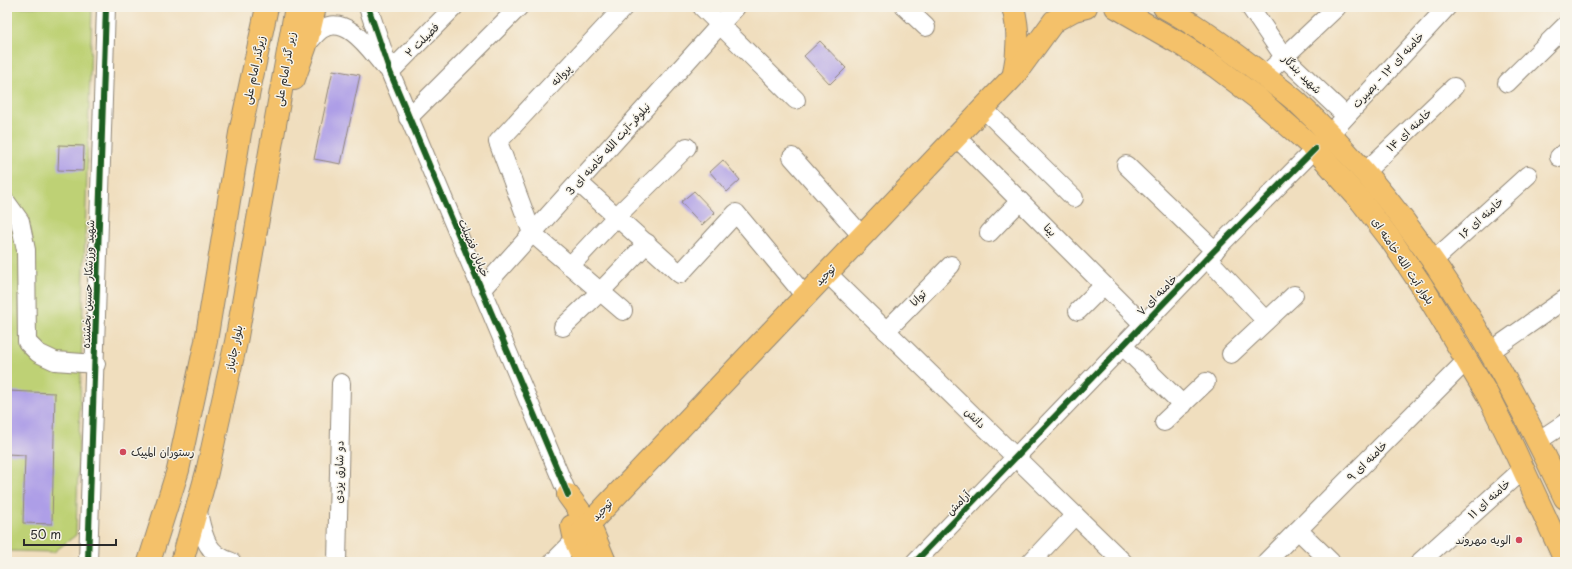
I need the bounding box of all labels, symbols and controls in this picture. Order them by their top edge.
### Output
street label: فضیلت ۲ [401,19,443,61]
street label: خامنه ای ۱۲ - بصیرت [1348,28,1428,112]
street label: زیر گذر امام علی [270,30,300,108]
street label: زیرگذر امام علی [238,34,270,106]
street label: شهید بندگار [1278,49,1326,97]
street label: پروانه [546,60,575,89]
street label: نیلوفر-آیت الله خامنه ای 3 [561,99,654,199]
street label: خامنه ای ۱۴ [1382,104,1435,155]
street label: خامنه ای ۱۶ [1455,193,1507,242]
street label: بلوار آیت الله خامنه ای [1368,214,1439,308]
street label: خیابان فضیلت [454,216,494,280]
street label: شهید ورزشکار حسین بخشنده [77,219,98,349]
street label: بیتا [1040,219,1061,240]
street label: توحید [810,259,840,289]
street label: خامنه ای ۷ [1132,270,1181,319]
street label: توانا [906,285,930,310]
street label: بلوار جانباز [220,323,247,373]
street label: دانش [961,403,990,432]
street label: خامنه ای ۹ [1343,437,1391,485]
street label: دو شارق یزدی [329,441,348,503]
place label: رستوران المپیک [131,443,195,460]
marker: رستوران المپیک [118,447,128,457]
street label: خامنه ای ۱۱ [1464,475,1514,522]
street label: آرامش [942,486,975,519]
street label: توحید [587,494,617,524]
scale bar [24,521,116,547]
text: 50 m [30,525,61,543]
place label: الویه مهروند [1455,531,1511,548]
marker: الویه مهروند [1514,535,1524,545]

